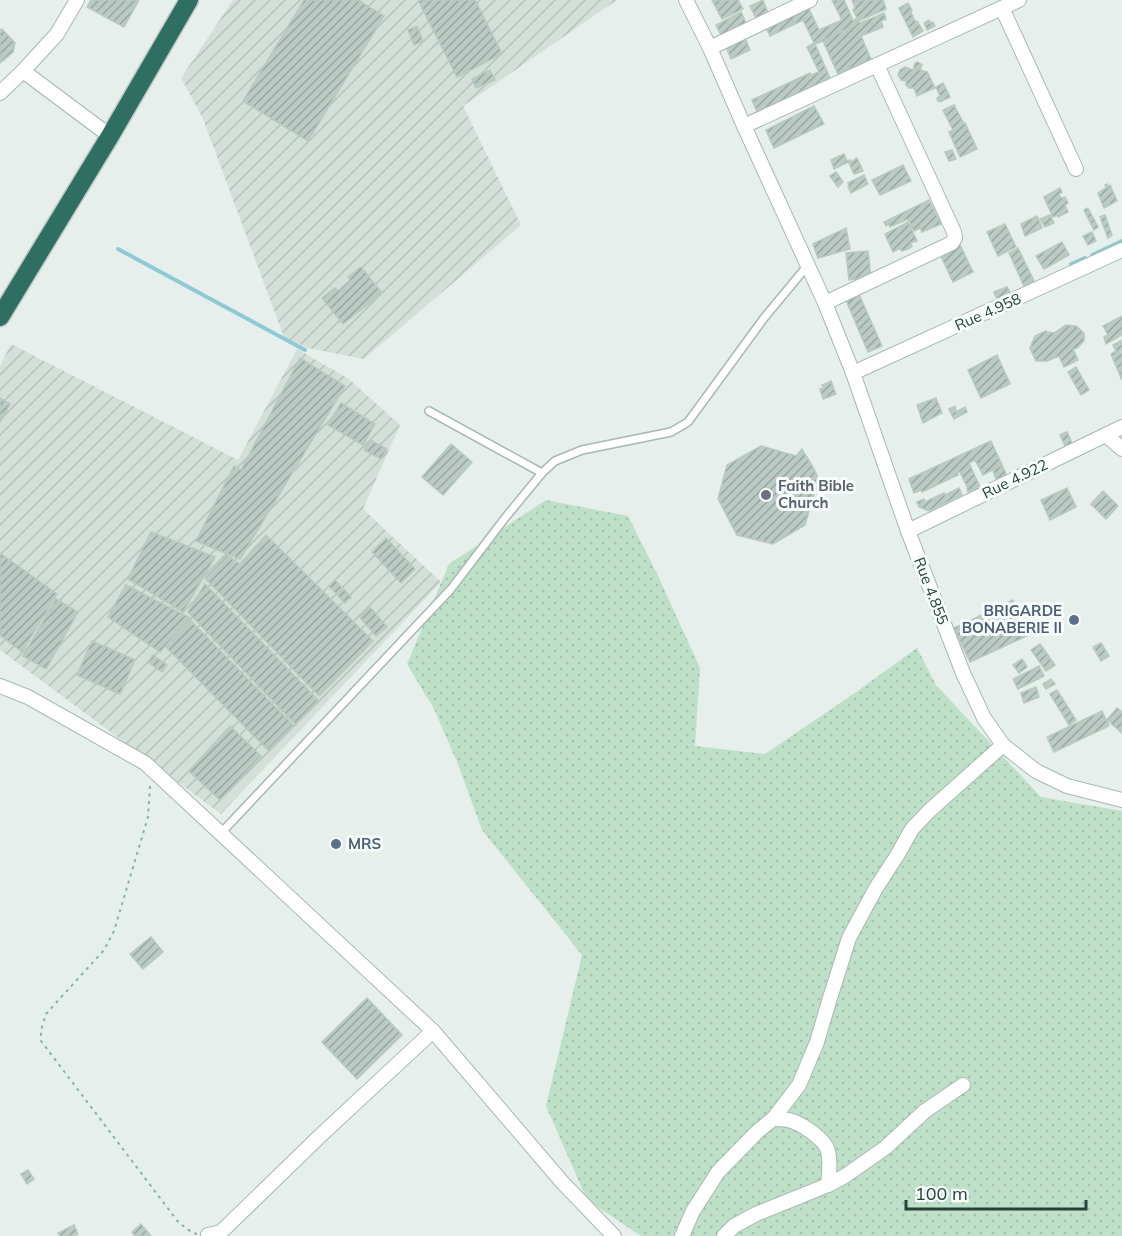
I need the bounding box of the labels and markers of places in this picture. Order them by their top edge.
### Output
place label: Faith Bible Church [778,476,854,512]
marker: Faith Bible Church [759,488,773,502]
place label: BRIGARDE BONABERIE II [962,601,1062,637]
marker: BRIGARDE BONABERIE II [1067,613,1081,627]
place label: MRS [348,834,382,853]
marker: MRS [329,837,343,851]

